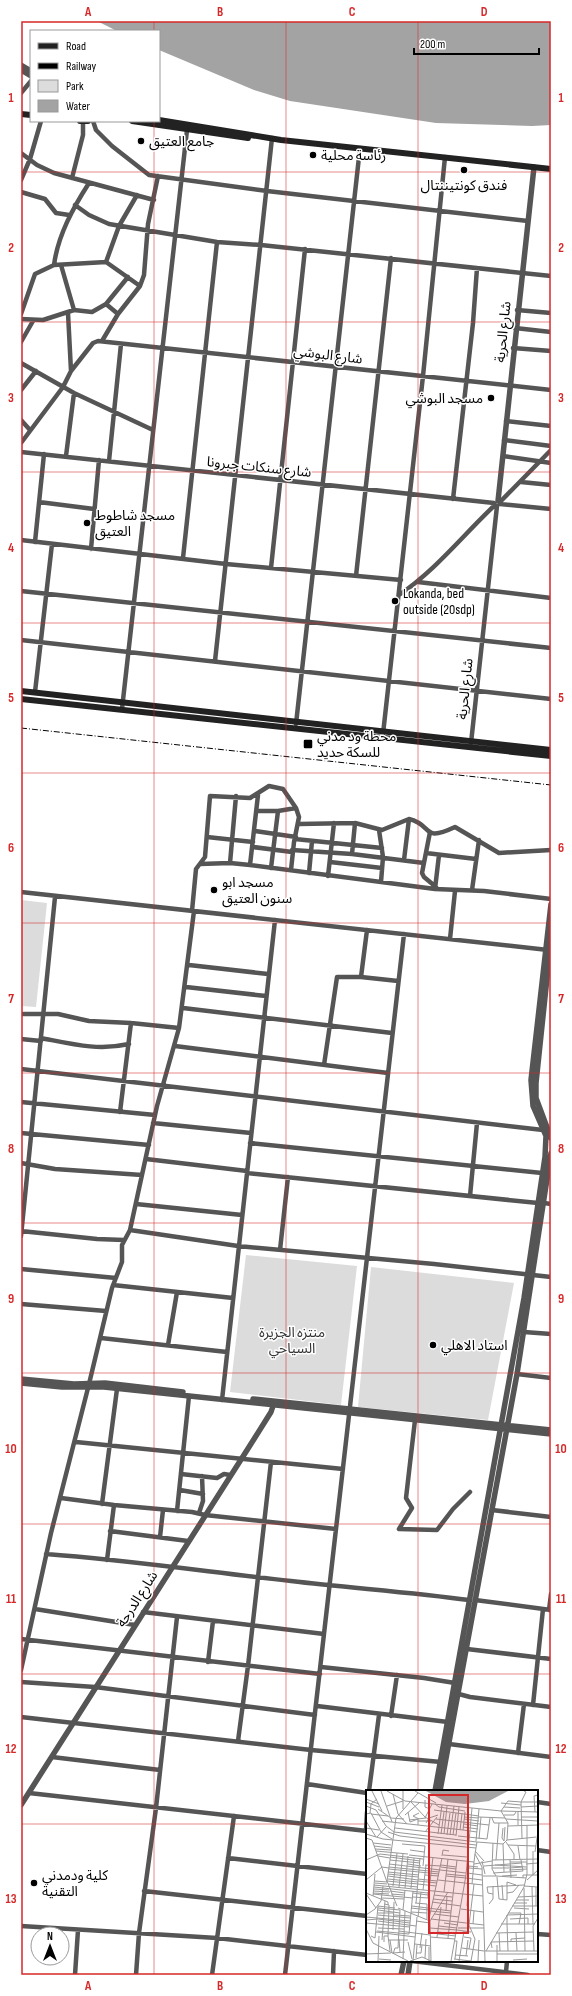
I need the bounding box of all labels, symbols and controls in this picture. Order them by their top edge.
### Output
text: A [84,4,92,20]
text: B [217,4,223,20]
text: C [349,4,356,20]
text: D [481,4,488,20]
legend [30,30,160,122]
scale bar [414,30,539,56]
text: 200 m [420,37,446,52]
text: Road [66,39,86,54]
text: Railway [66,59,97,74]
text: Park [66,79,84,94]
text: 1 [8,90,14,106]
text: 1 [558,90,564,106]
text: Water [66,99,90,114]
place label: جامع العتيق [149,133,214,152]
marker: جامع العتيق [136,136,146,146]
place label: رئاسة محلية [321,147,386,164]
marker: رئاسة محلية [308,150,318,160]
marker: فندق كونتيننتال [459,165,469,175]
place label: فندق كونتيننتال [421,177,507,194]
text: 2 [8,240,14,256]
text: 2 [558,240,564,256]
street label: شارع الحرية [491,301,517,364]
street label: شارع البوشي [292,342,363,370]
text: 3 [8,390,14,406]
place label: مسجد البوشي [405,390,483,409]
text: 3 [558,390,564,406]
marker: مسجد البوشي [486,393,496,403]
street label: شارع سنكات جبرونا [206,453,312,483]
place label: مسجد شاطوط العتيق [95,507,175,541]
marker: مسجد شاطوط العتيق [82,518,92,528]
text: 4 [8,540,14,556]
text: 4 [558,540,564,556]
place label: Lokanda, bed outside (20sdp) [403,585,475,618]
marker: Lokanda, bed outside (20sdp) [390,596,400,606]
street label: شارع الحرية [453,658,479,721]
text: 5 [8,690,14,706]
text: 5 [558,690,564,706]
place label: محطة ود مدني للسكة حديد [317,728,396,761]
marker: محطة ود مدني للسكة حديد [302,738,314,750]
text: 6 [8,840,14,856]
text: 6 [558,840,564,856]
place label: مسجد ابو سنون العتيق [222,874,292,908]
marker: مسجد ابو سنون العتيق [209,885,219,895]
text: 7 [8,991,14,1007]
text: 7 [558,991,564,1007]
text: 8 [8,1141,14,1157]
text: 8 [558,1141,564,1157]
text: 9 [8,1291,14,1307]
text: 9 [558,1291,564,1307]
park label: منتزه الجزيرة السياحي [259,1324,325,1359]
place label: استاد الاهلي [441,1337,508,1356]
marker: استاد الاهلي [428,1340,438,1350]
text: 10 [5,1441,17,1457]
text: 10 [555,1441,567,1457]
street label: شارع الدرجة [113,1568,163,1631]
text: 11 [6,1591,16,1607]
text: 11 [556,1591,566,1607]
text: 12 [6,1741,17,1757]
text: 12 [556,1741,567,1757]
inset map [366,1790,538,1962]
place label: كلية ودمدني التقنية [42,1867,108,1900]
marker: كلية ودمدني التقنية [29,1878,39,1888]
text: 13 [6,1891,17,1907]
text: 13 [556,1891,567,1907]
north arrow [30,1926,70,1966]
text: N [47,1930,53,1943]
text: A [84,1978,92,1994]
text: B [217,1978,223,1994]
text: C [349,1978,356,1994]
text: D [481,1978,488,1994]

